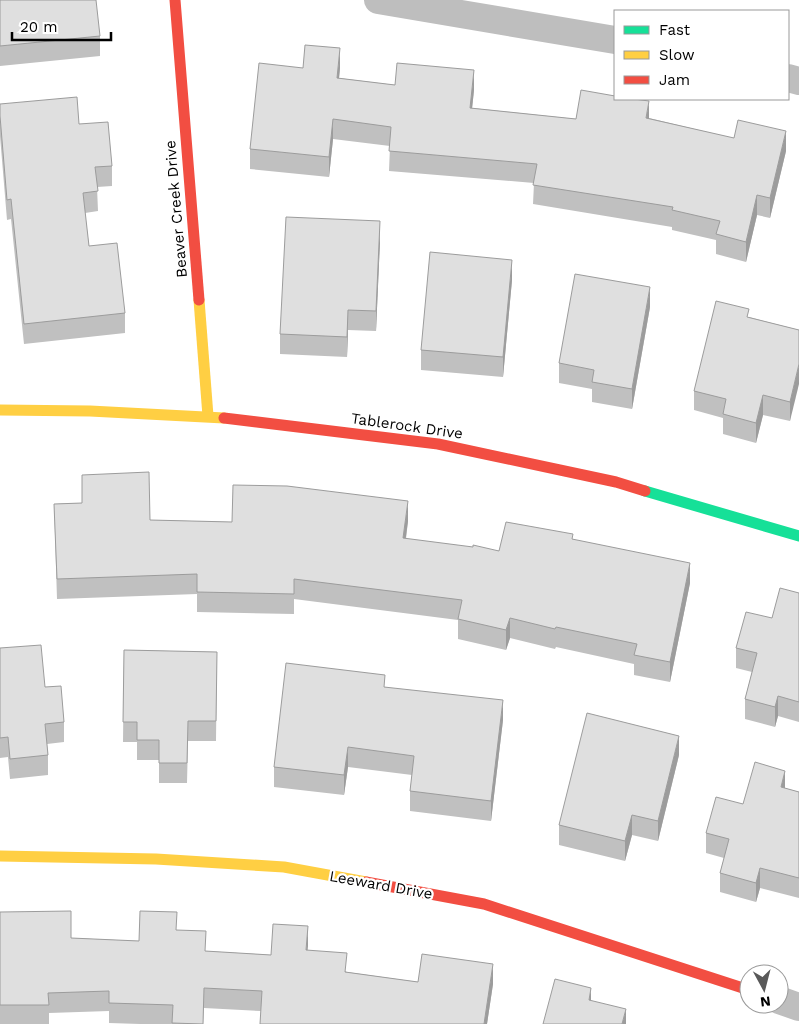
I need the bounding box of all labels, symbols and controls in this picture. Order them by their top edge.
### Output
scale bar [12,10,111,42]
legend [614,10,789,100]
text: 20 m [20,18,58,36]
text: Fast [659,21,691,39]
text: Slow [659,46,695,64]
text: Jam [659,71,690,89]
street label: Beaver Creek Drive [161,139,191,279]
street label: Tablerock Drive [350,409,464,443]
street label: Leeward Drive [328,867,434,903]
north arrow [739,964,789,1014]
text: N [759,993,772,1010]

